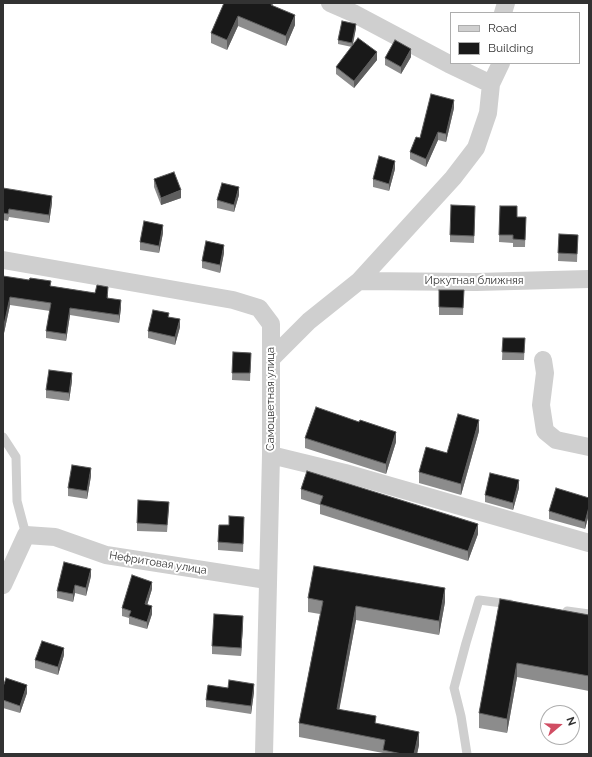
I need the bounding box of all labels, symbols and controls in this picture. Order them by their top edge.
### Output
legend [450,12,580,64]
text: Road [488,21,517,35]
text: Building [488,41,534,55]
street label: Иркутная ближняя [425,274,523,288]
street label: Самоцветная улица [264,347,278,451]
street label: Нефритовая улица [108,549,208,577]
north arrow [540,705,580,745]
text: N [563,715,578,727]

